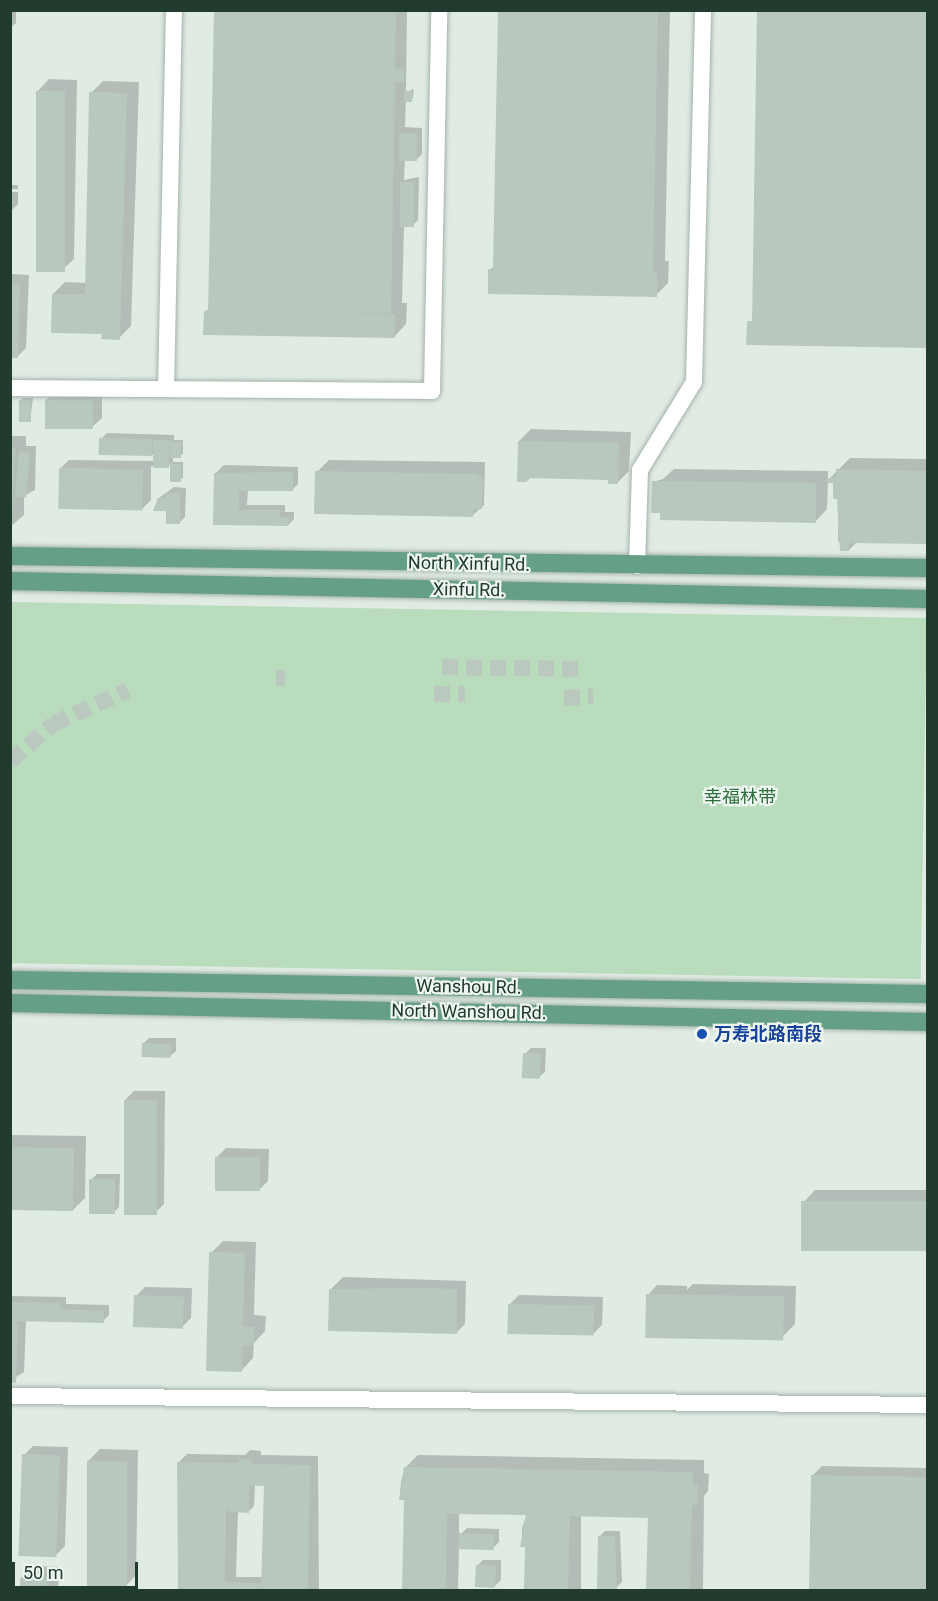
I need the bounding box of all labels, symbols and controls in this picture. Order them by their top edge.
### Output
street label: North Xinfu Rd. [408,552,530,576]
street label: Xinfu Rd. [433,579,505,601]
park label: 幸福林带 [704,786,776,808]
street label: Wanshou Rd. [416,975,522,999]
street label: North Wanshou Rd. [391,1000,547,1024]
place label: 万寿北路南段 [714,1023,822,1045]
marker: 万寿北路南段 [695,1027,709,1041]
scale bar [15,1550,141,1588]
text: 50 m [23,1562,63,1583]

